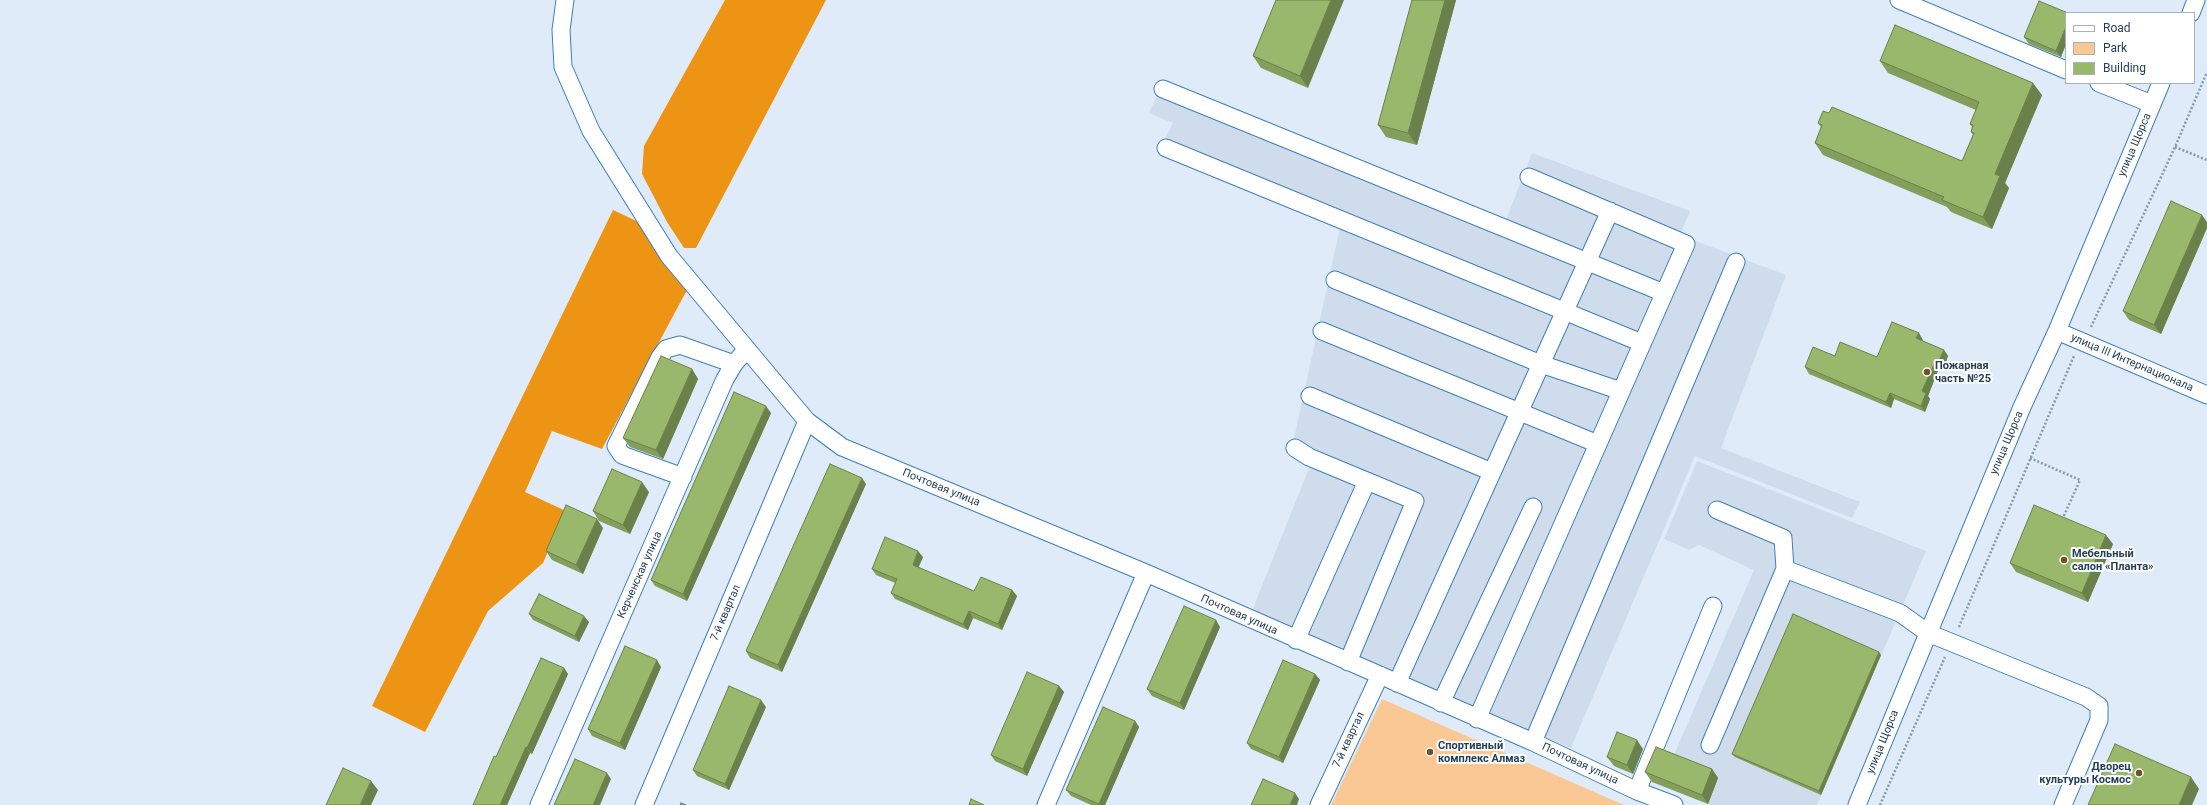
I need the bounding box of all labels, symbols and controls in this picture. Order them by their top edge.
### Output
legend [2065,12,2195,84]
text: Road [2103,21,2131,35]
text: Park [2103,41,2127,55]
text: Building [2103,61,2146,75]
street label: улица Щорса [2116,111,2154,179]
street label: улица III Интернационала [2069,331,2195,395]
place label: Пожарная часть №25 [1935,359,1991,385]
marker: Пожарная часть №25 [1922,367,1932,377]
street label: улица Щорса [1988,409,2026,477]
street label: Почтовая улица [900,466,982,510]
street label: Керченская улица [615,529,665,621]
place label: Мебельный салон «Планта» [2072,547,2154,573]
marker: Мебельный салон «Планта» [2059,555,2069,565]
street label: 7-й квартал [708,583,744,643]
street label: Почтовая улица [1199,592,1279,638]
street label: улица Щорса [1864,708,1902,776]
street label: 7-й квартал [1330,710,1368,770]
place label: Спортивный комплекс Алмаз [1438,739,1525,765]
street label: Почтовая улица [1540,741,1620,787]
marker: Спортивный комплекс Алмаз [1425,747,1435,757]
place label: Дворец культуры Космос [2039,760,2131,786]
marker: Дворец культуры Космос [2134,768,2144,778]

